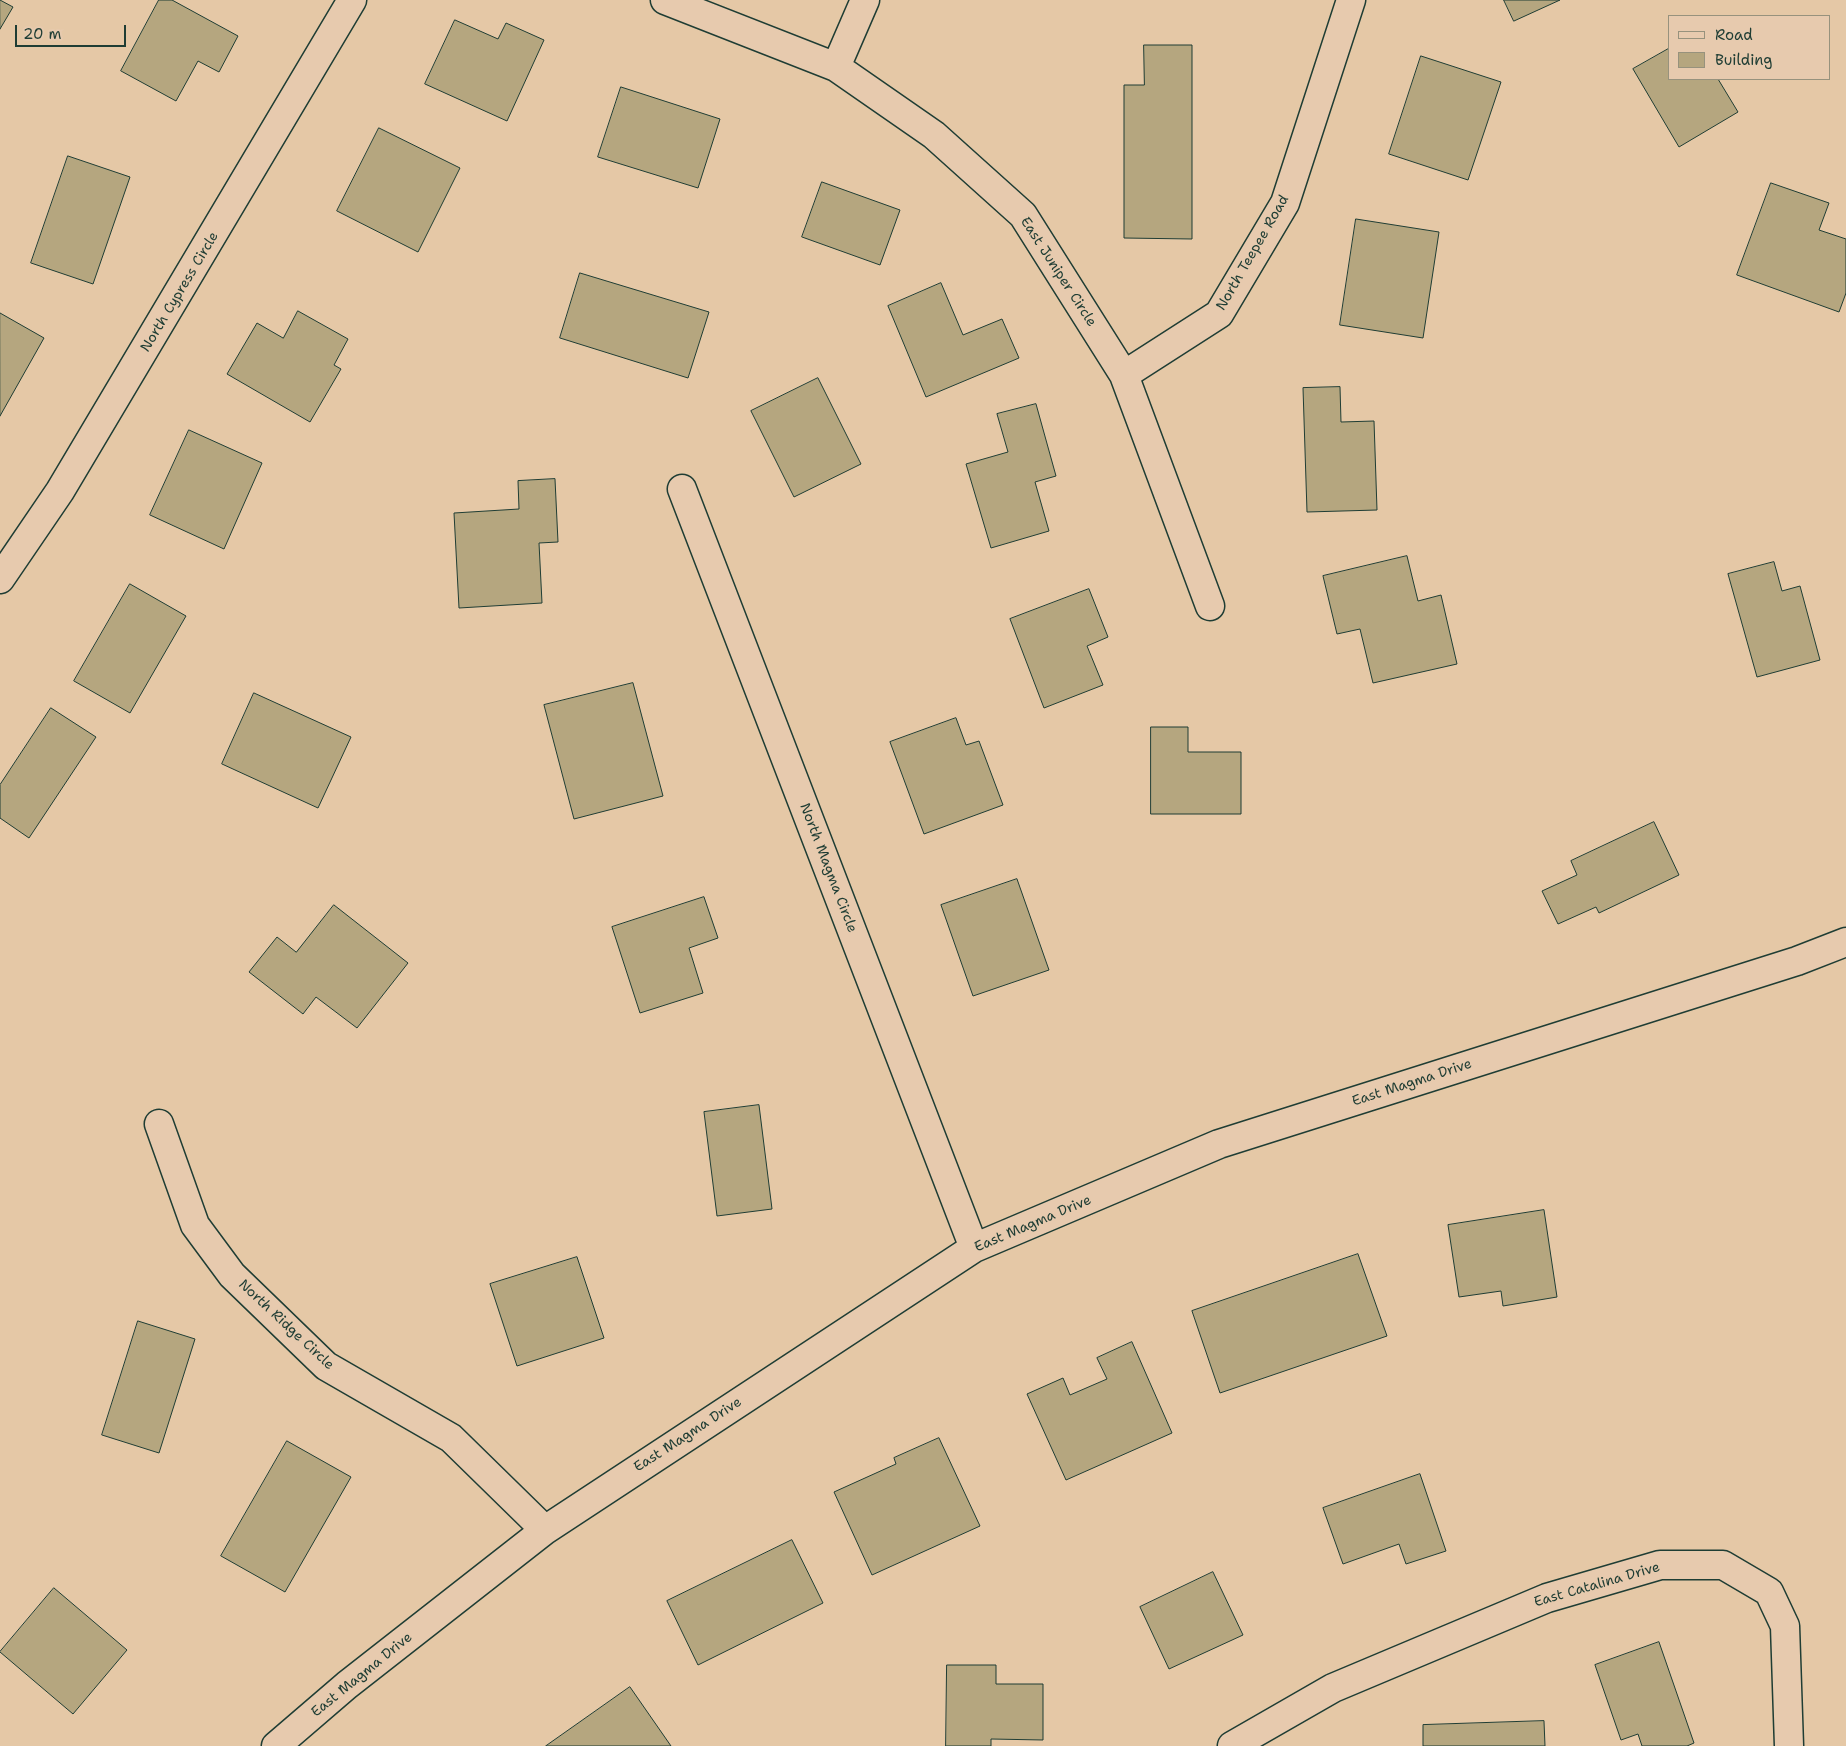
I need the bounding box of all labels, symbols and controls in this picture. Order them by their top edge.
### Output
scale bar [18,15,129,47]
legend [1668,15,1831,80]
text: 20 m [23,24,62,44]
text: Road [1715,25,1753,45]
text: Building [1715,50,1772,70]
street label: North Teepee Road [1213,192,1293,314]
street label: East Juniper Circle [1016,214,1100,330]
street label: North Cypress Circle [137,229,223,355]
street label: North Magma Circle [796,801,860,935]
street label: East Magma Drive [1350,1056,1474,1110]
street label: East Magma Drive [972,1192,1094,1256]
street label: North Ridge Circle [235,1276,337,1374]
street label: East Magma Drive [631,1394,745,1476]
street label: East Catalina Drive [1532,1559,1662,1611]
street label: East Magma Drive [308,1629,416,1721]

